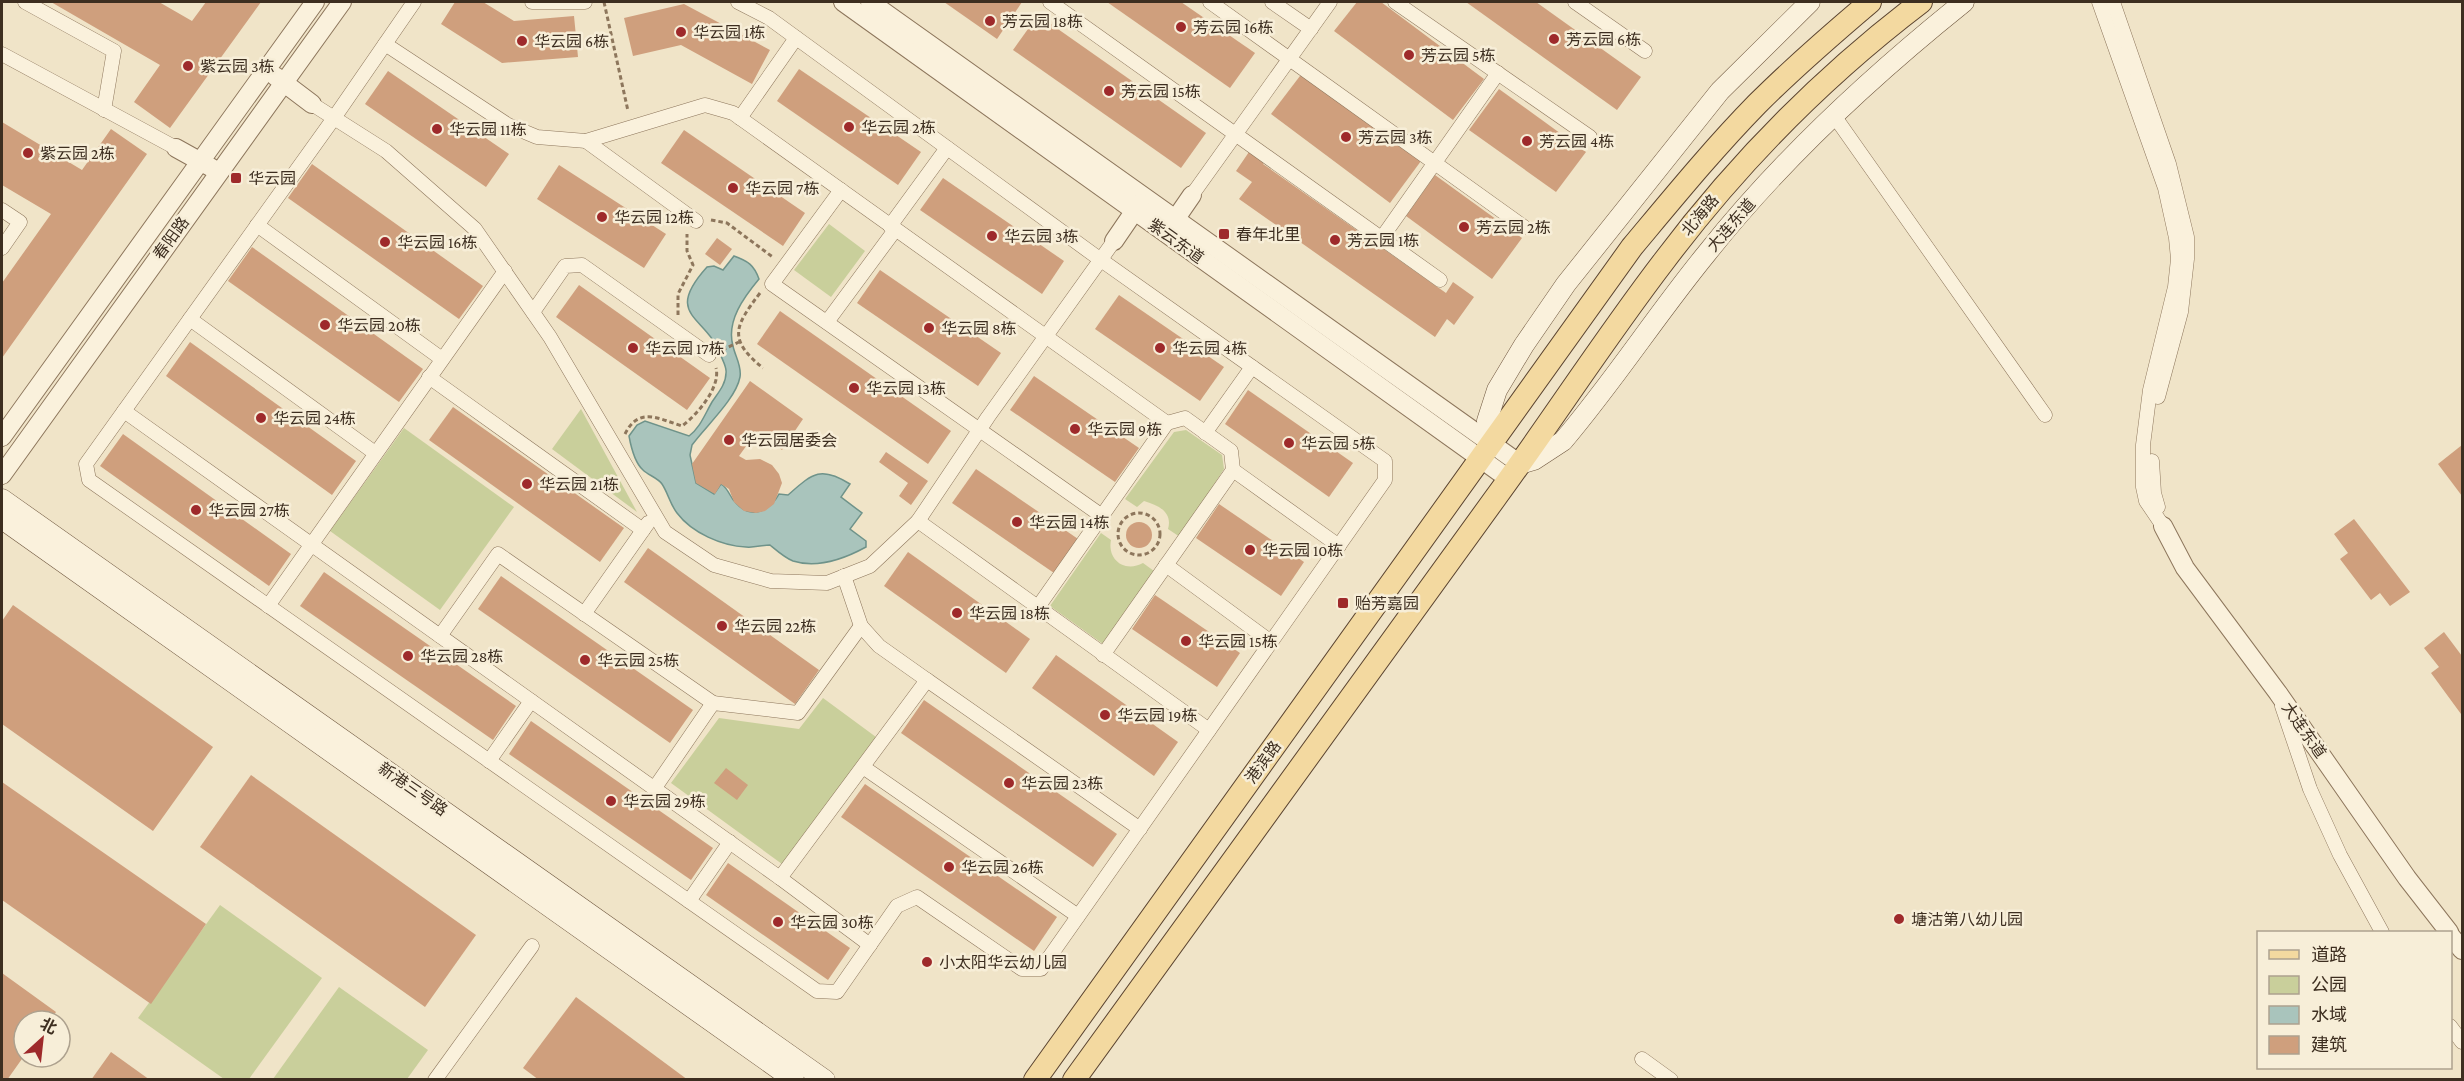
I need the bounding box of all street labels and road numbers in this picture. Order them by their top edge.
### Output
street label: 北海路 [1678,191,1722,239]
street label: 大连东道 [1704,195,1758,255]
street label: 春阳路 [150,214,192,262]
street label: 紫云东道 [1145,215,1207,267]
street label: 大连东道 [2279,699,2329,761]
street label: 港滨路 [1242,738,1284,786]
street label: 新港三号路 [375,759,451,819]

